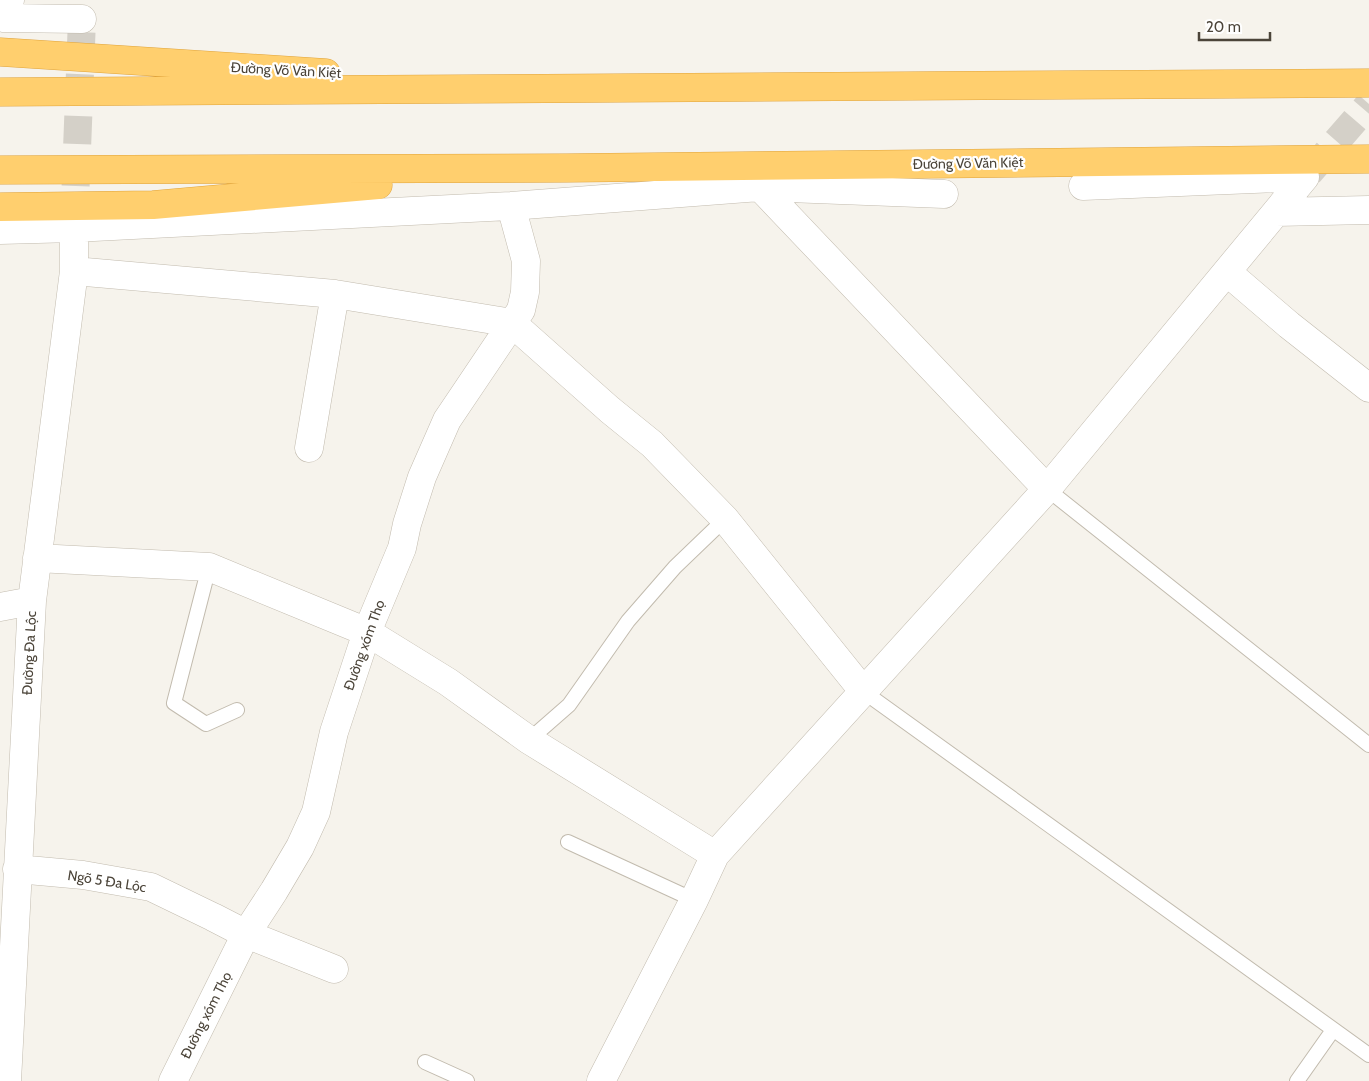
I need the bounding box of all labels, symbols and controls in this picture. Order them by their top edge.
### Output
scale bar [1199,10,1270,42]
text: 20 m [1206,18,1241,36]
street label: Đường Võ Văn Kiệt [230,58,342,82]
street label: Đường Võ Văn Kiệt [913,153,1024,173]
street label: Đường xóm Thọ [339,597,389,693]
street label: Đường Đa Lộc [18,610,40,696]
street label: Ngõ 5 Đa Lộc [66,866,148,896]
street label: Đường xóm Thọ [176,968,236,1062]

